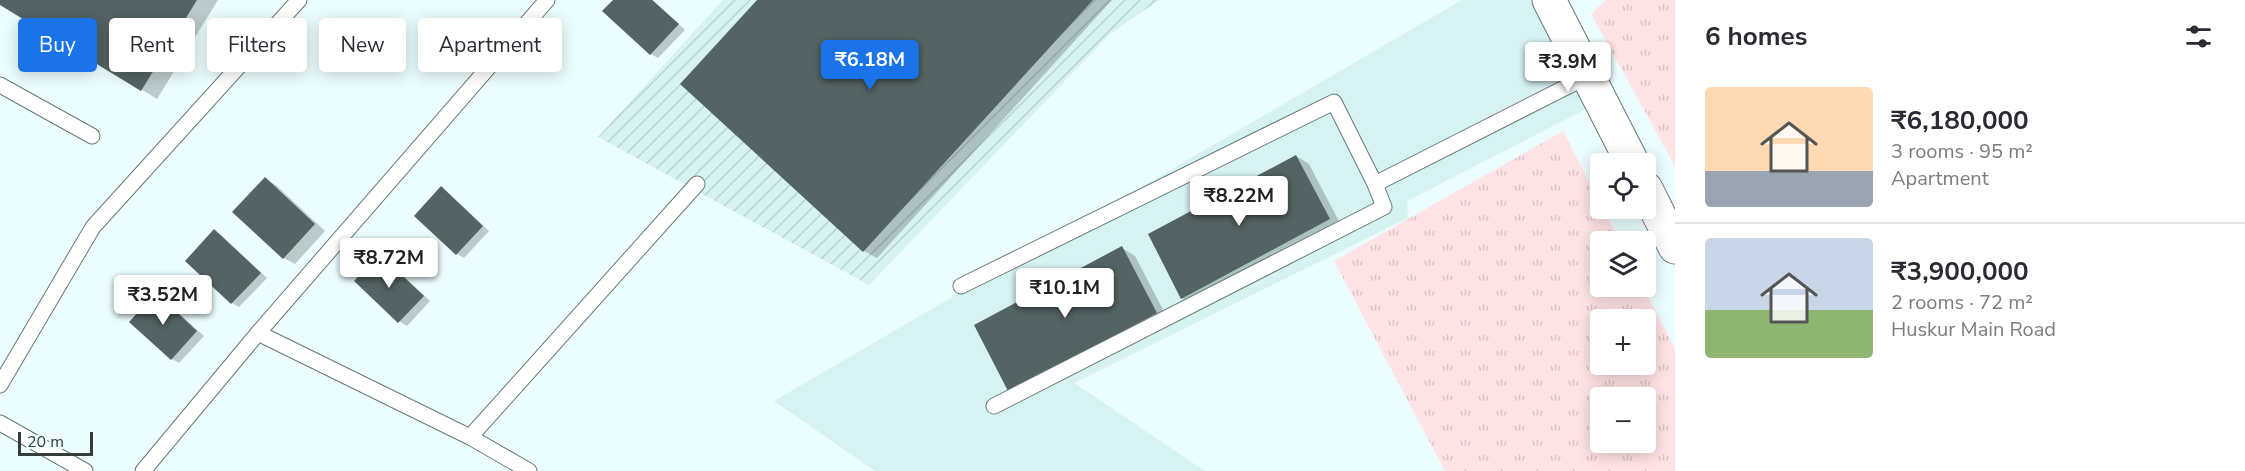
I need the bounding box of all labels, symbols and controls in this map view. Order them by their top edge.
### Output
chip: Buy [18,18,97,72]
chip: Rent [109,18,195,72]
chip: Filters [207,18,307,72]
chip: New [319,18,406,72]
chip: Apartment [418,18,562,72]
text: 6 homes [1705,19,1807,54]
icon: filters [2182,20,2215,53]
pin: ₹6.18M [821,40,919,91]
pin: ₹3.9M [1526,42,1610,93]
text: ₹6.18M [835,46,905,73]
text: ₹3.9M [1539,48,1597,75]
text: ₹6,180,000 [1891,103,2029,138]
icon: home [1753,111,1825,183]
text: 3 rooms · 95 m² [1891,138,2033,165]
map controls [1590,153,1656,453]
button: locate [1590,153,1656,219]
text: Apartment [1891,165,1989,192]
pin: ₹8.22M [1190,176,1288,227]
text: ₹8.22M [1204,182,1274,209]
button: layers [1590,231,1656,297]
pin: ₹8.72M [340,238,438,289]
text: ₹8.72M [354,244,424,271]
text: ₹3,900,000 [1891,254,2029,289]
icon: home [1753,262,1825,334]
pin: ₹10.1M [1016,268,1114,319]
text: ₹10.1M [1030,274,1100,301]
pin: ₹3.52M [114,275,212,326]
text: ₹3.52M [128,281,198,308]
text: 2 rooms · 72 m² [1891,289,2033,316]
button: + [1590,309,1656,375]
text: Huskur Main Road [1891,316,2056,343]
button: − [1590,387,1656,453]
scale bar [18,429,93,456]
text: 20 m [27,431,64,453]

